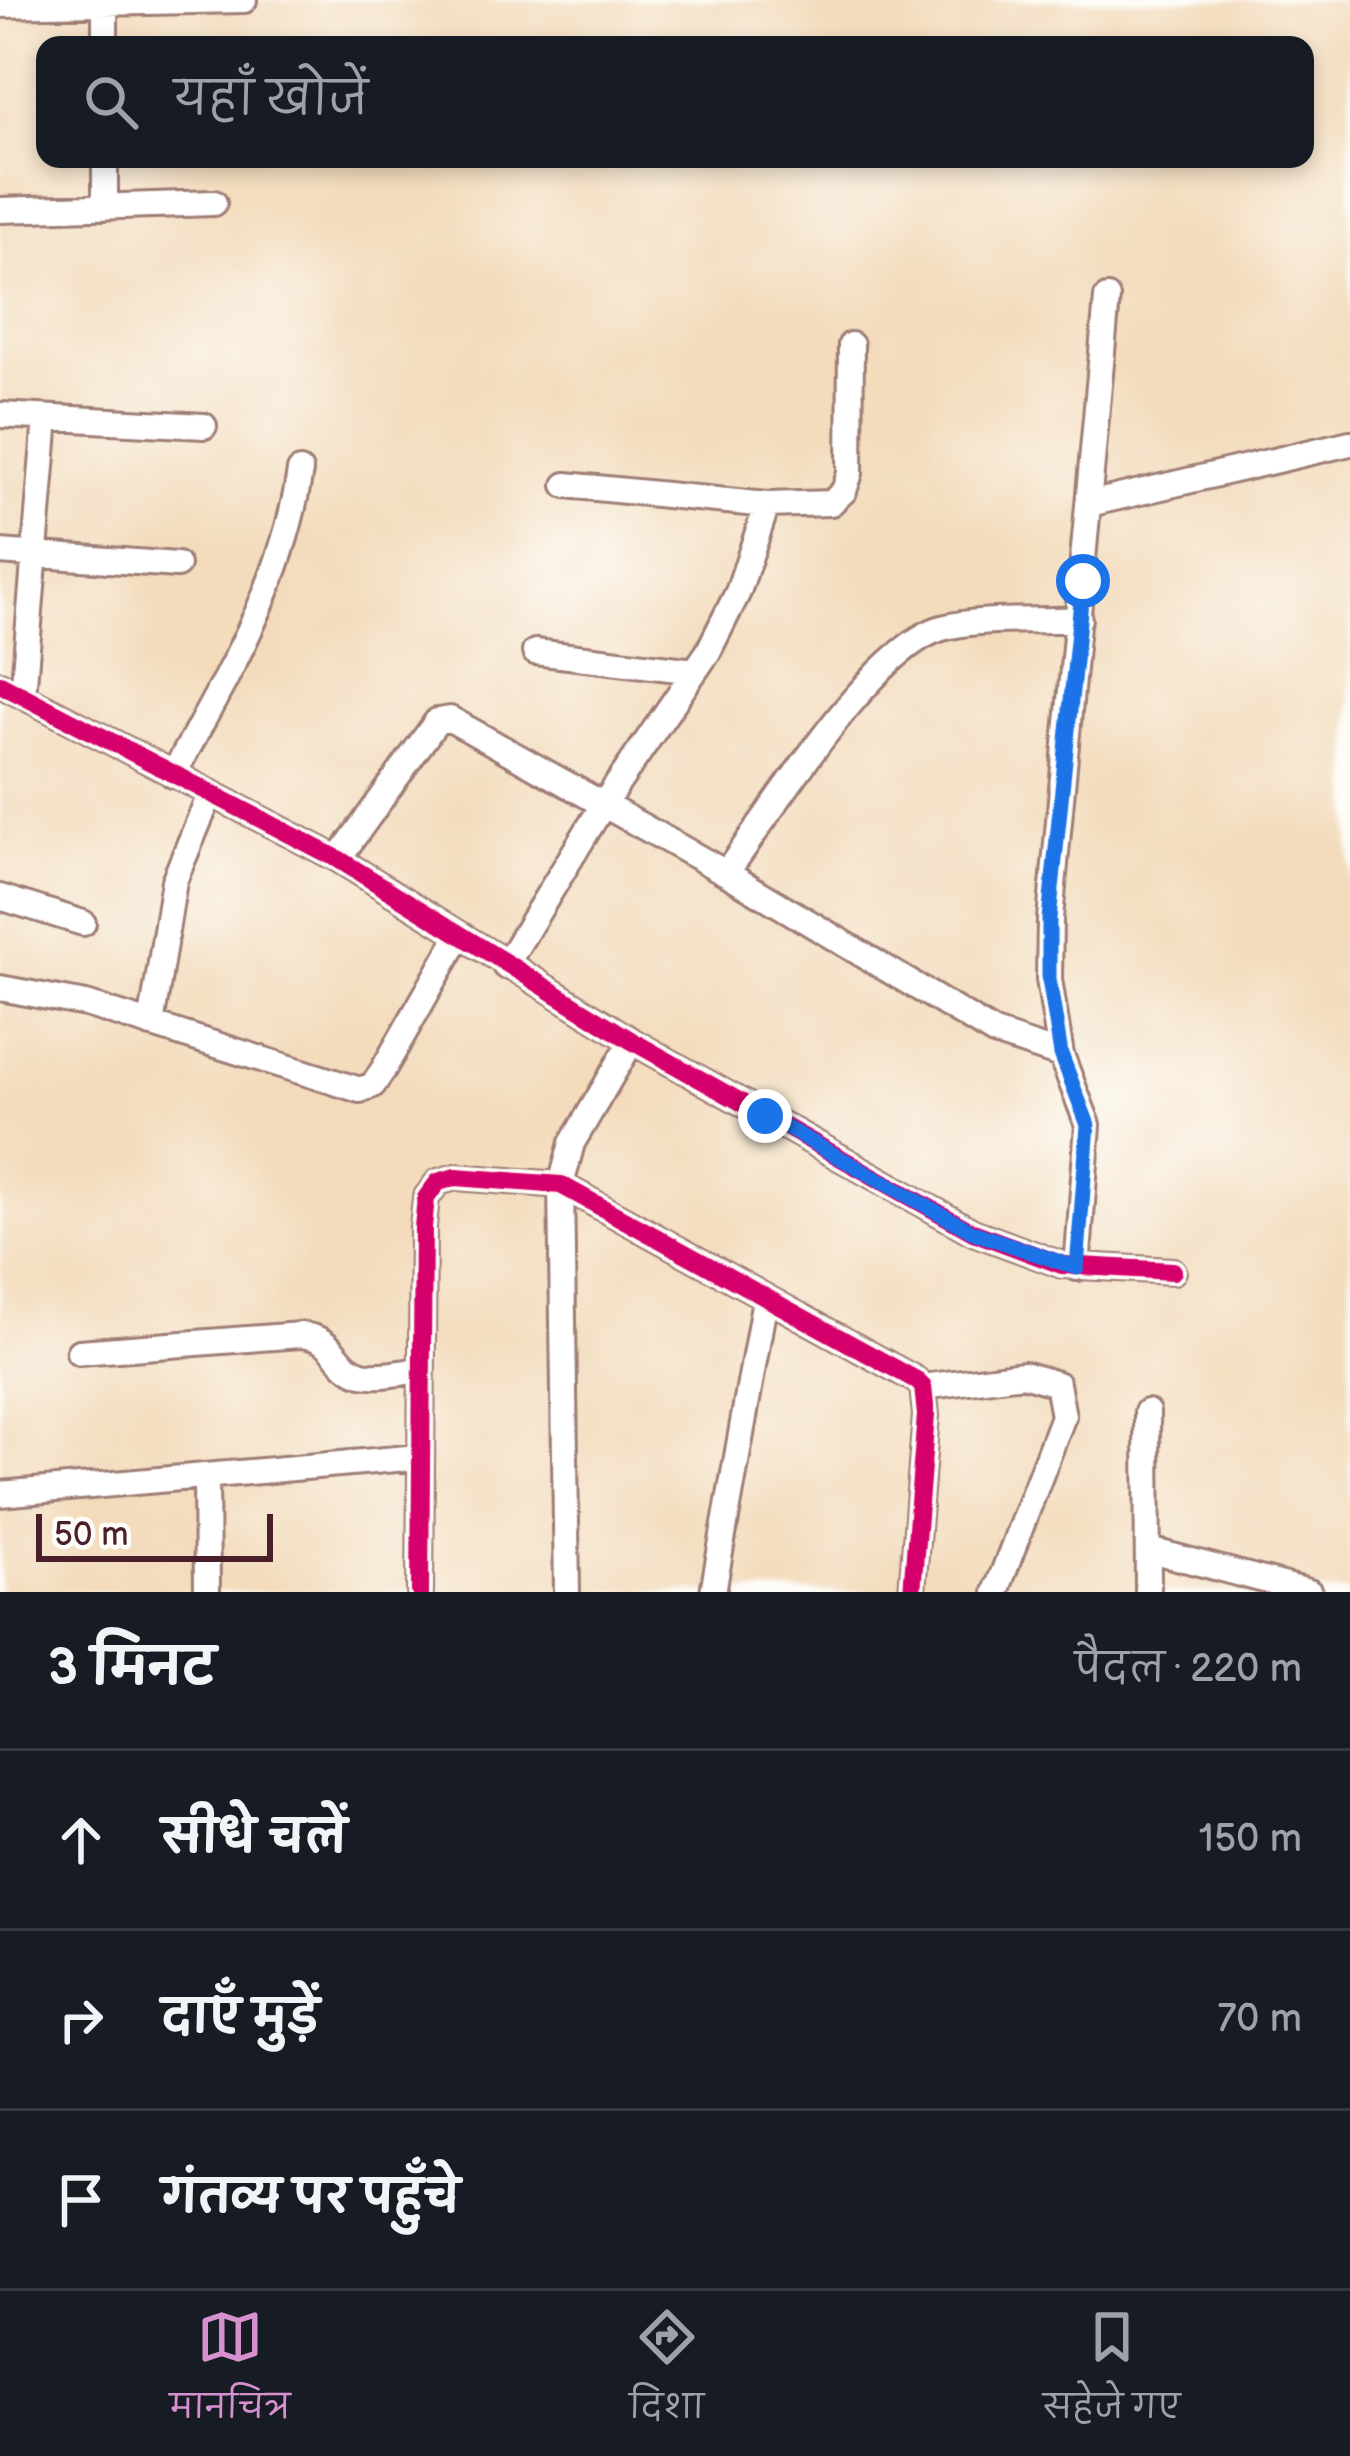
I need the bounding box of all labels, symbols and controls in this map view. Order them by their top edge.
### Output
search box [36,36,1314,168]
icon: search [78,69,144,135]
text: यहाँ खोजें [174,73,368,128]
route start [1056,554,1110,608]
route end [738,1089,792,1143]
scale bar [36,1508,273,1561]
text: 50 m [54,1515,129,1555]
text: 3 मिनट [48,1638,215,1699]
text: पैदल · 220 m [1075,1646,1302,1693]
icon: ahead [48,1807,114,1873]
text: सीधे चलें [162,1811,347,1866]
text: 150 m [1199,1816,1302,1863]
icon: right [48,1987,114,2053]
text: दाएँ मुड़ें [162,1991,319,2046]
text: 70 m [1217,1996,1302,2043]
icon: arrive [48,2167,114,2233]
text: गंतव्य पर पहुँचे [162,2171,460,2226]
tab: मानचित्र [169,2304,290,2443]
tab: दिशा [629,2304,704,2443]
tab: सहेजे गए [1043,2304,1181,2443]

